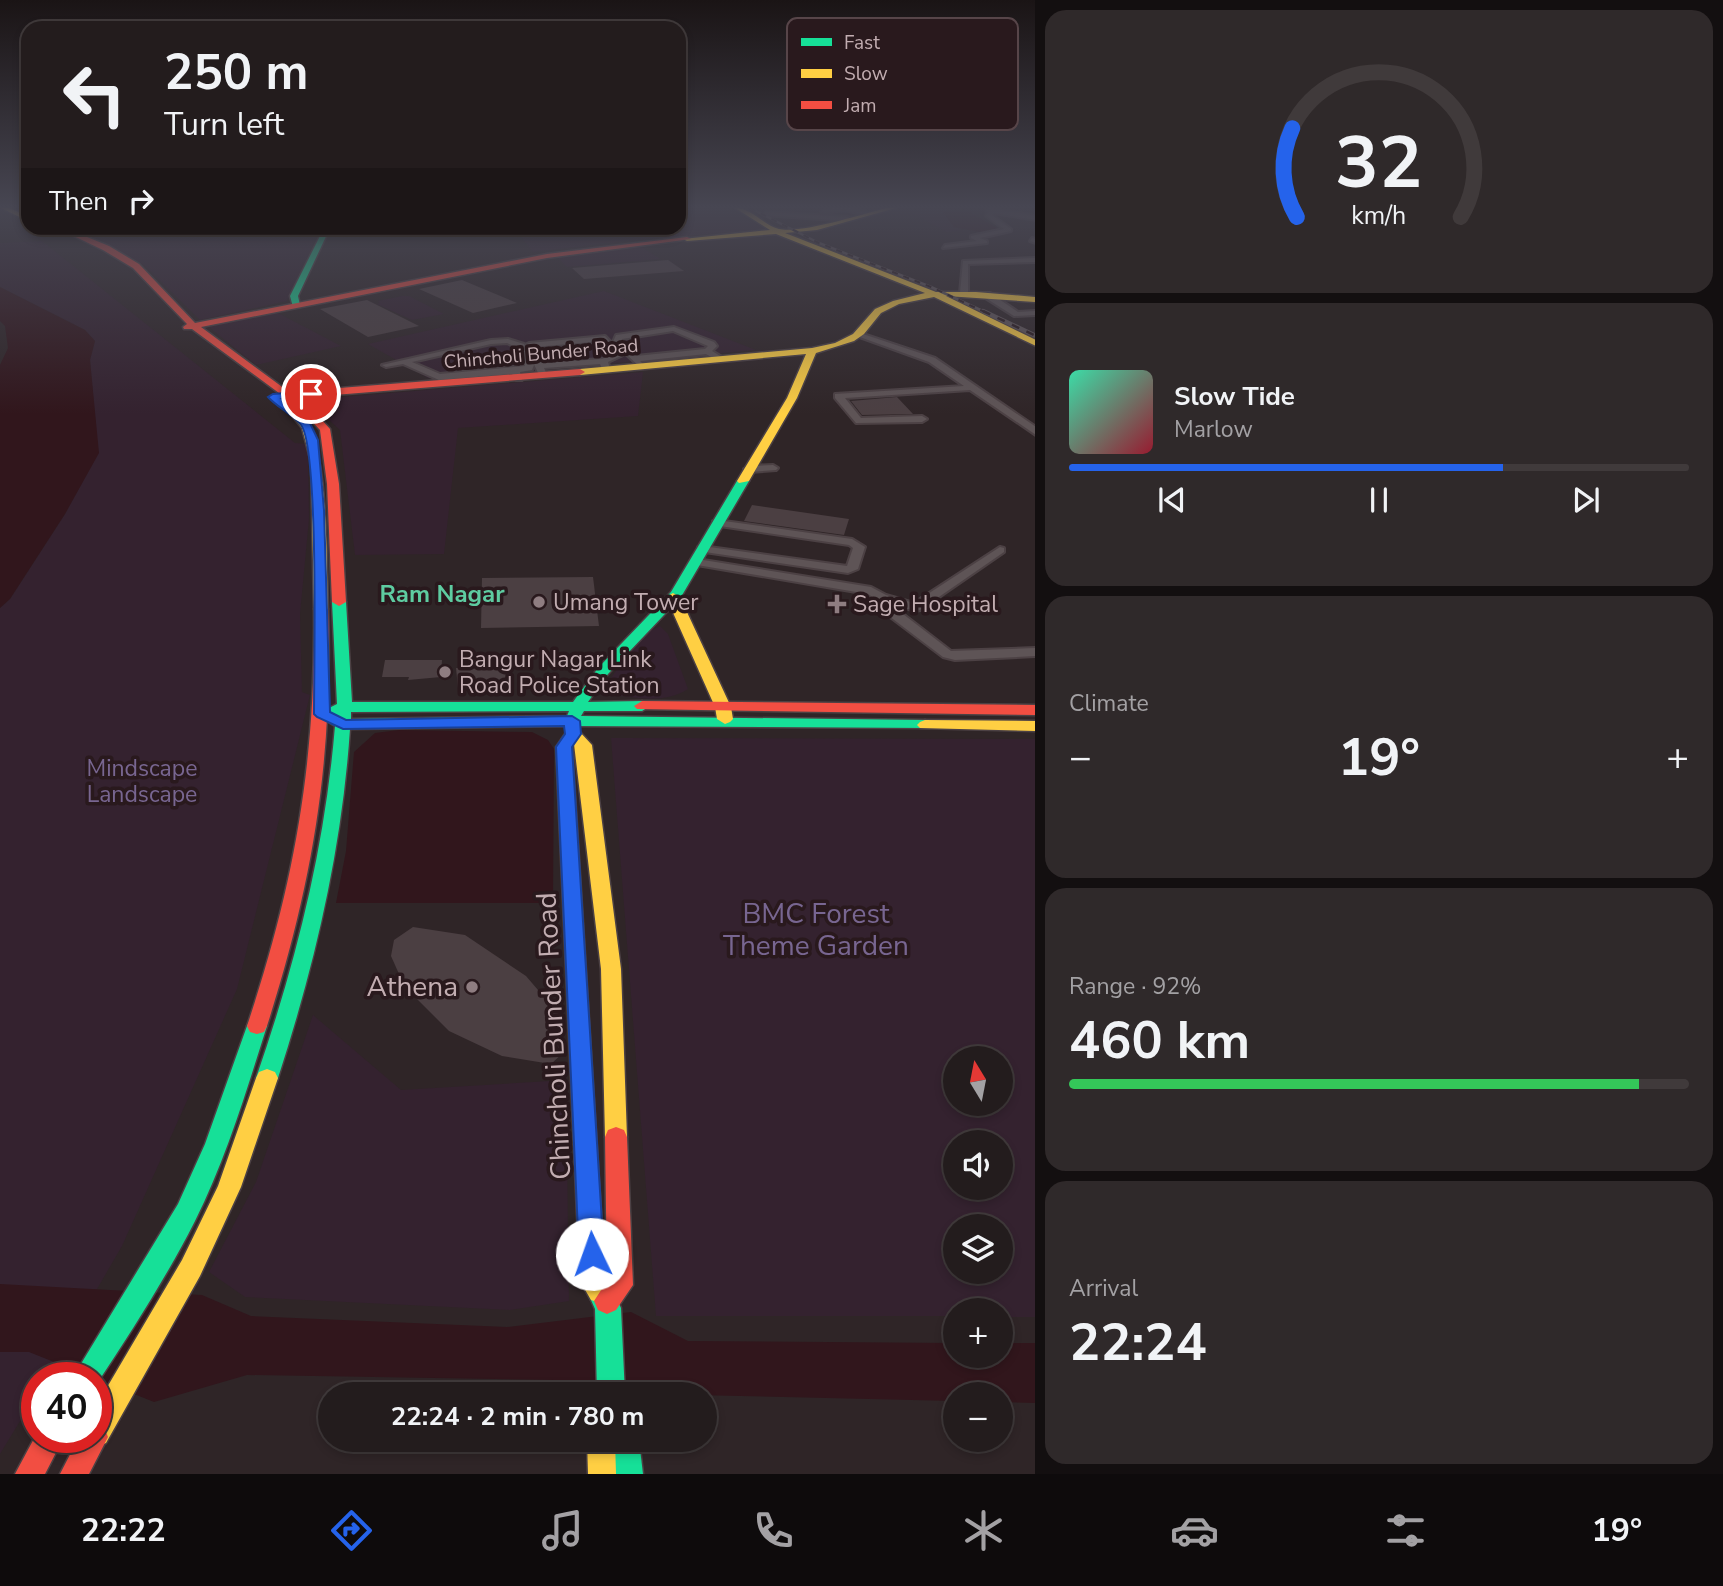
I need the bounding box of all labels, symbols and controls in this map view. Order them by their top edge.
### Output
legend [787,18,1018,130]
text: Fast [844,30,880,56]
text: 250 m [164,39,308,106]
icon: left [49,49,140,140]
text: Slow [844,61,888,87]
text: Jam [843,93,877,119]
text: Turn left [164,103,284,146]
text: 32 [1335,114,1423,214]
icon: right [122,182,160,220]
text: Then [49,184,108,219]
text: km/h [1351,199,1407,233]
street label: Chincholi Bunder Road [443,333,639,375]
pin [281,364,341,424]
icon: arrive [292,375,330,413]
text: Slow Tide [1174,379,1295,414]
text: Marlow [1174,414,1253,445]
icon: previous [1153,481,1191,519]
icon: pause [1360,481,1398,519]
icon: next [1567,481,1605,519]
district label: Ram Nagar [379,578,505,610]
place label: Umang Tower [553,587,699,618]
place label: Sage Hospital [853,589,998,620]
marker: Umang Tower [531,594,547,610]
marker: Sage Hospital [827,594,847,614]
place label: Bangur Nagar Link Road Police Station [459,644,660,701]
marker: Bangur Nagar Link Road Police Station [437,664,453,680]
text: Climate [1069,688,1149,719]
text: 19° [1338,722,1420,793]
text: − [1069,732,1092,783]
text: + [1666,732,1689,783]
park label: Mindscape Landscape [87,753,197,810]
street label: Chincholi Bunder Road [527,891,581,1181]
park label: BMC Forest Theme Garden [723,895,909,965]
place label: Athena [367,968,458,1006]
text: Range · 92% [1069,971,1201,1002]
marker: Athena [464,979,480,995]
text: 460 km [1069,1005,1250,1076]
north arrow [943,1046,1013,1116]
map controls [943,1046,1013,1452]
button: sound [943,1130,1013,1200]
button: layers [943,1214,1013,1284]
position arrow [555,1217,629,1291]
text: Arrival [1069,1273,1138,1304]
button: + [943,1298,1013,1368]
text: 22:24 [1069,1307,1207,1378]
speed limit sign: 40 [21,1362,112,1453]
button: − [943,1382,1013,1452]
text: 22:24 · 2 min · 780 m [391,1399,644,1434]
icon: directions [327,1506,376,1555]
icon: music [538,1506,587,1555]
icon: phone [749,1506,798,1555]
icon: climate [959,1506,1008,1555]
icon: car [1170,1506,1219,1555]
icon: filters [1381,1506,1430,1555]
text: 22:22 [81,1509,166,1552]
text: 19° [1592,1509,1642,1552]

